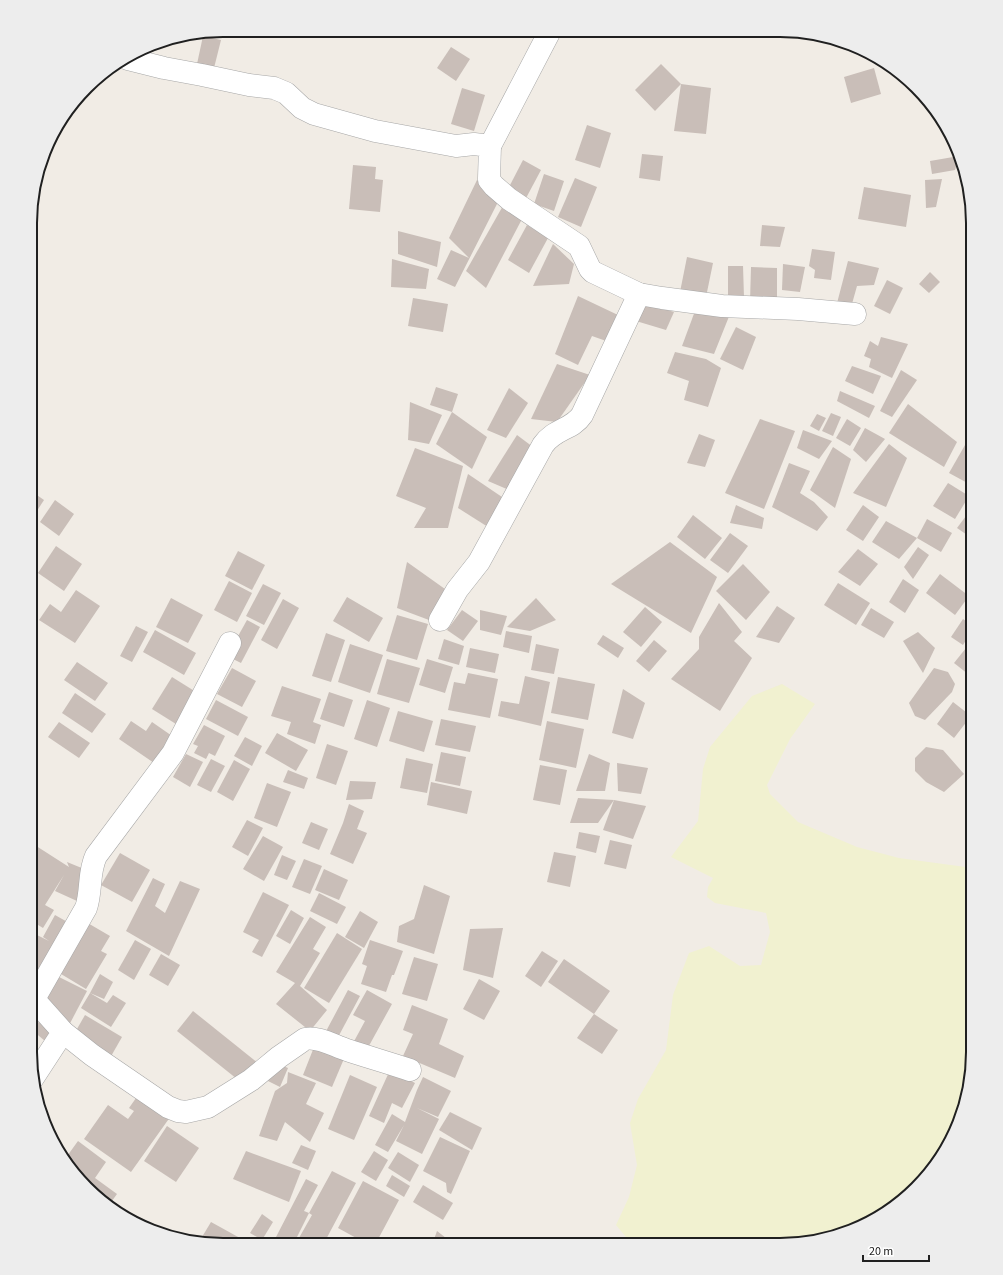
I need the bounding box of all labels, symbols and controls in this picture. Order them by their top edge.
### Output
scale bar [863,1237,929,1263]
text: 20 m [869,1243,893,1260]

